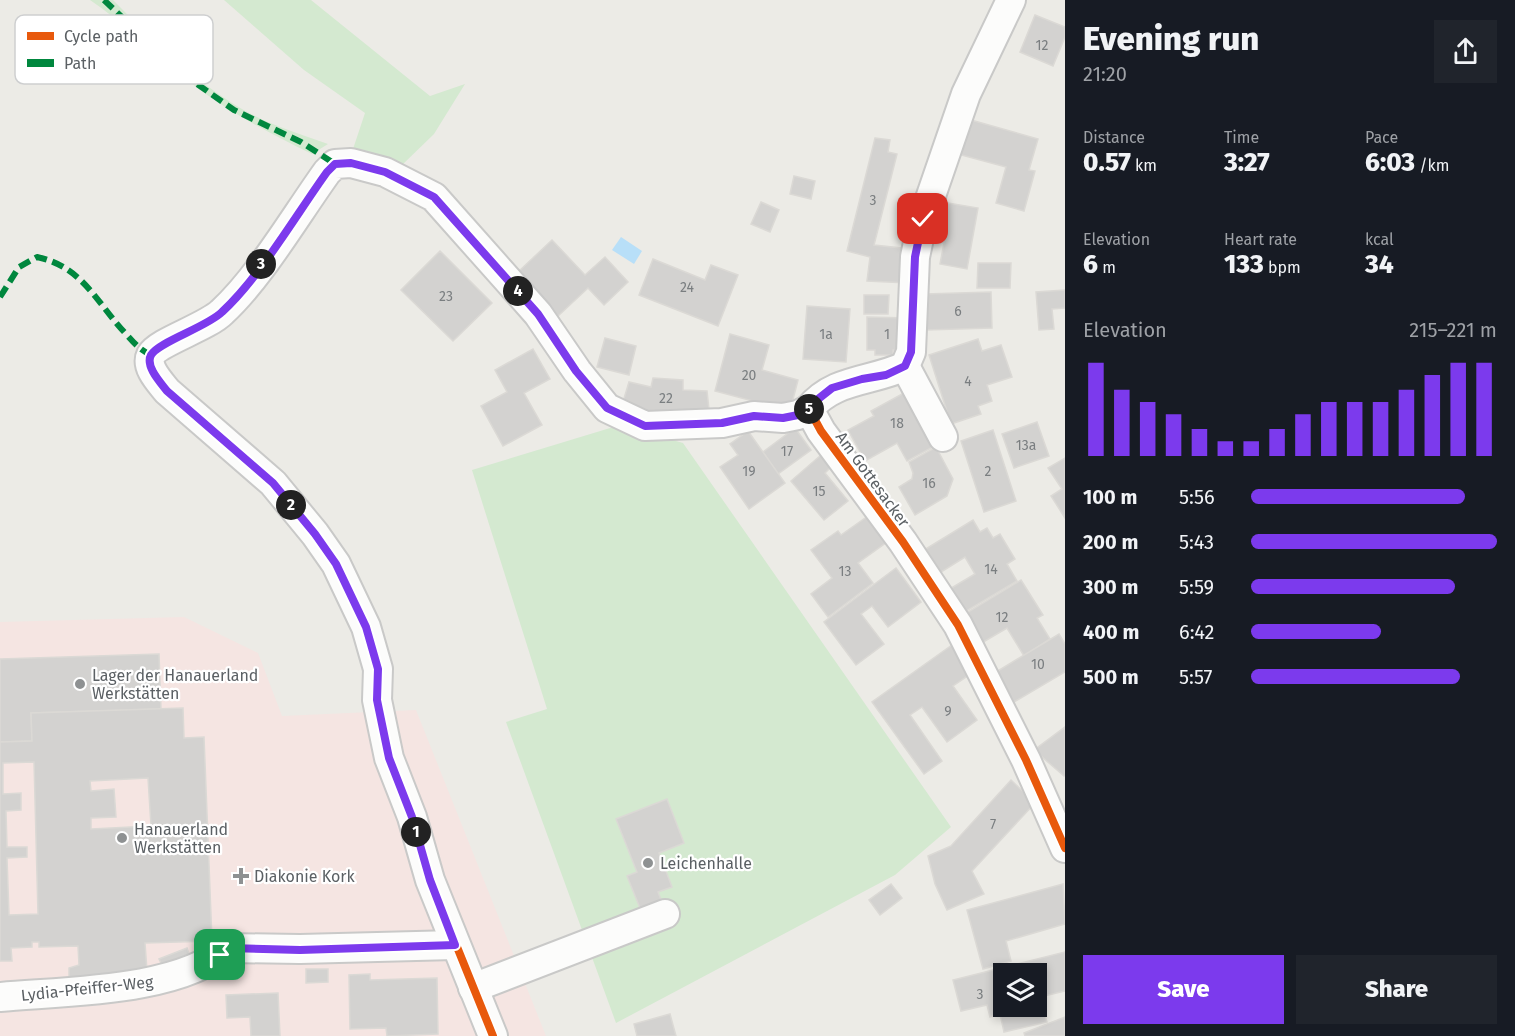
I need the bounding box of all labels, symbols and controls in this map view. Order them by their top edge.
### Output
legend [15,15,213,84]
text: Evening run [1083,19,1259,59]
button: share [1434,20,1497,83]
text: Cycle path [64,27,138,46]
house number: 12 [1036,37,1049,54]
text: Path [64,54,96,73]
text: 21:20 [1083,62,1127,86]
text: Distance [1083,128,1145,147]
text: Time [1224,128,1259,147]
text: Pace [1365,128,1398,147]
text: 0.57 [1083,147,1131,178]
text: 3:27 [1224,147,1270,178]
text: 6:03 [1365,147,1415,178]
text: km [1131,156,1157,175]
text: /km [1415,156,1449,175]
house number: 3 [870,192,877,209]
pin [897,193,948,244]
icon: check [906,202,939,235]
text: Elevation [1083,230,1150,249]
text: Heart rate [1224,230,1297,249]
text: kcal [1365,230,1394,249]
pin: 3 [246,249,276,279]
text: 6 [1083,249,1098,280]
text: 133 [1224,249,1264,280]
text: 34 [1365,249,1394,280]
text: 3 [257,254,265,273]
text: m [1098,258,1116,277]
text: bpm [1264,258,1301,277]
pin: 4 [503,276,533,306]
house number: 24 [680,279,695,296]
text: 4 [513,281,523,300]
house number: 23 [439,288,453,305]
house number: 6 [954,303,962,320]
text: Elevation [1083,318,1167,342]
text: 215–221 m [1409,318,1497,342]
house number: 1a [819,326,833,343]
house number: 1 [884,326,890,343]
house number: 20 [742,367,757,384]
house number: 4 [964,373,972,390]
house number: 22 [659,390,673,407]
pin: 5 [794,394,824,424]
text: 5 [805,399,813,418]
house number: 18 [890,415,904,432]
street label: Am Gottesacker [832,428,914,531]
house number: 13a [1016,437,1036,454]
house number: 17 [781,443,793,460]
house number: 19 [742,463,756,480]
house number: 2 [985,463,992,480]
house number: 16 [922,475,936,492]
house number: 15 [812,483,826,500]
text: 100 m [1083,485,1137,509]
text: 5:56 [1179,485,1215,509]
pin: 2 [276,490,306,520]
text: 2 [287,495,295,514]
text: 200 m [1083,530,1138,554]
text: 5:43 [1179,530,1214,554]
house number: 14 [984,561,998,578]
house number: 13 [838,563,852,580]
text: 300 m [1083,575,1138,599]
text: 5:59 [1179,575,1214,599]
house number: 12 [996,609,1009,626]
text: 400 m [1083,620,1139,644]
text: 6:42 [1179,620,1215,644]
house number: 10 [1031,656,1045,673]
text: 500 m [1083,665,1139,689]
text: 5:57 [1179,665,1212,689]
place label: Lager der Hanauerland Werkstätten [92,666,258,703]
marker: Lager der Hanauerland Werkstätten [73,677,87,691]
house number: 9 [944,703,952,720]
house number: 7 [990,816,996,833]
pin: 1 [401,817,431,847]
place label: Hanauerland Werkstätten [134,820,228,857]
text: 1 [412,822,420,841]
marker: Hanauerland Werkstätten [115,831,129,845]
place label: Leichenhalle [660,854,752,873]
marker: Leichenhalle [641,856,655,870]
marker: Diakonie Kork [232,867,250,885]
place label: Diakonie Kork [254,867,355,886]
pin [194,929,245,980]
icon: arrive [203,938,236,971]
button: Save [1083,955,1284,1024]
button: Share [1296,955,1497,1024]
map controls [993,963,1047,1017]
button: layers [993,963,1047,1017]
street label: Lydia-Pfeiffer-Weg [20,972,155,1005]
house number: 3 [977,986,984,1003]

